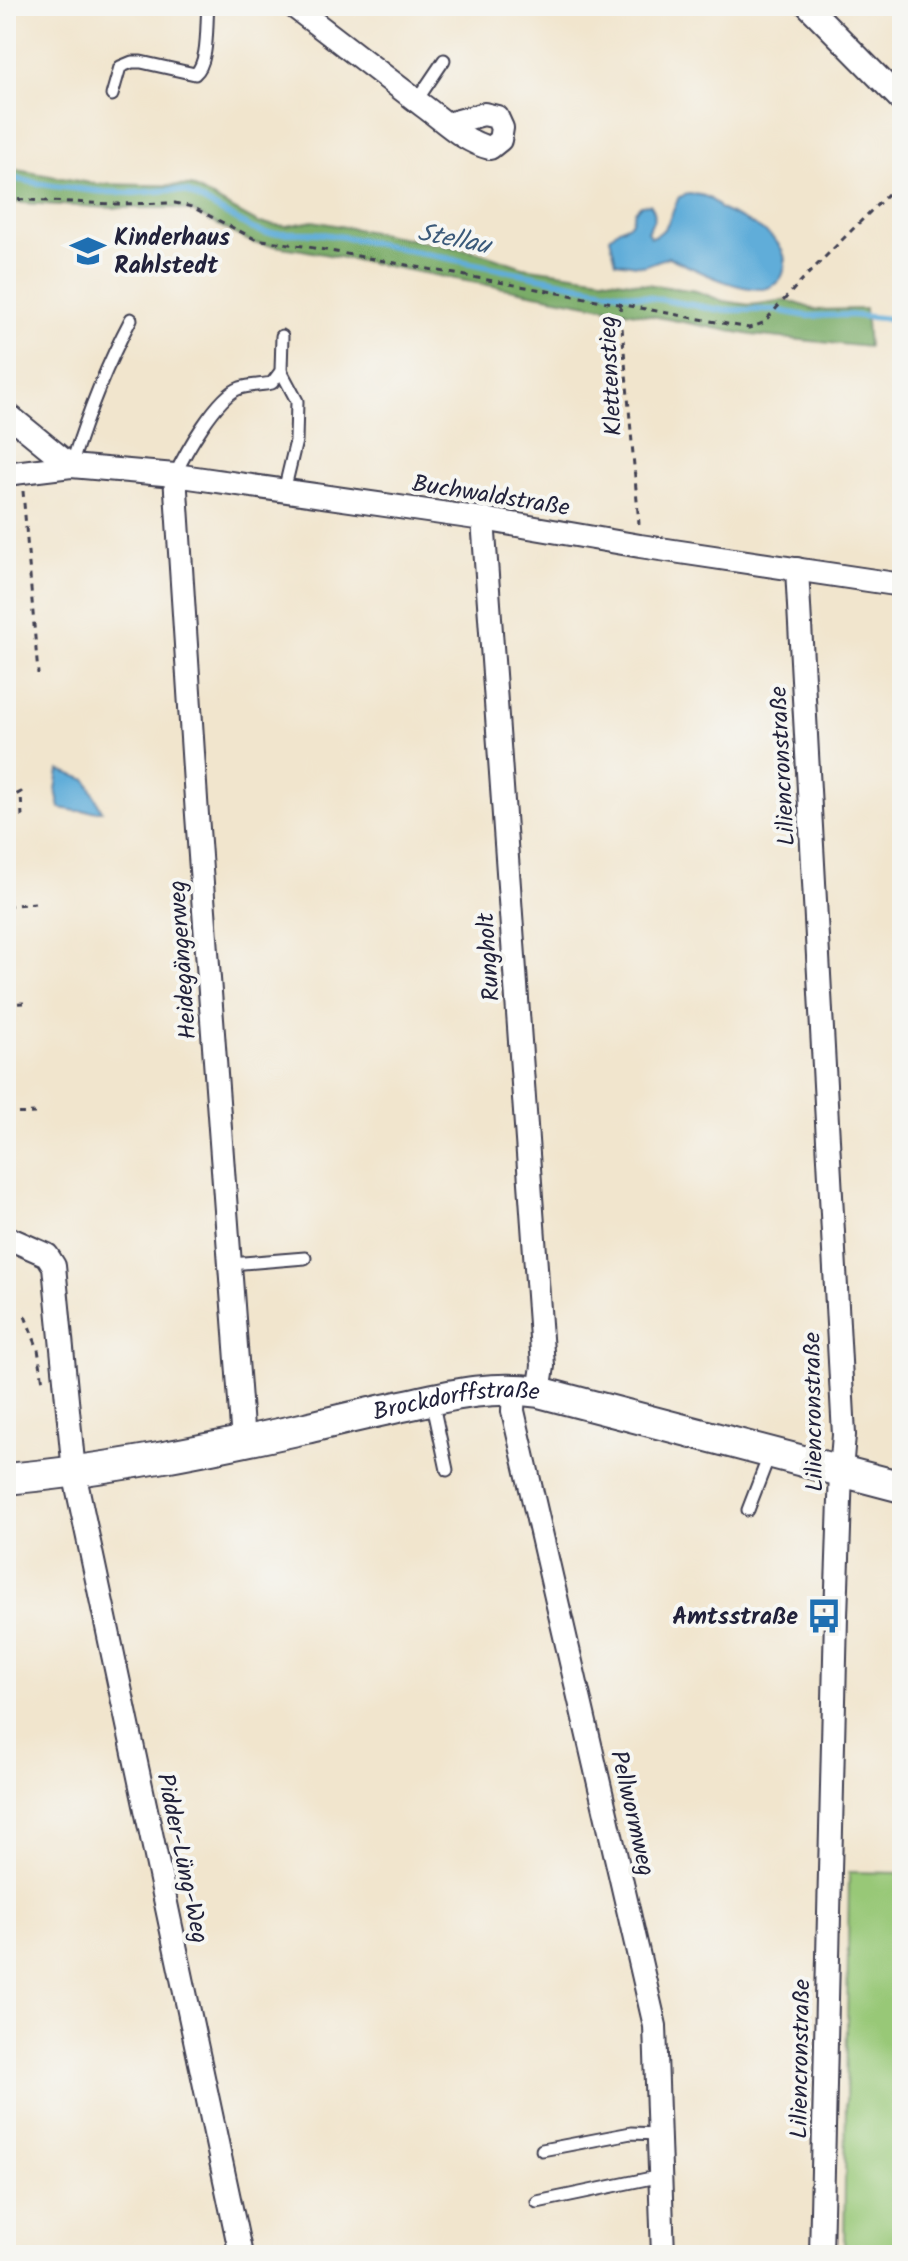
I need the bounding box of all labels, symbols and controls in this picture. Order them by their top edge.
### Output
water label: Stellau [414,212,497,268]
place label: Kinderhaus Rahlstedt [114,219,230,286]
school or university icon: Kinderhaus Rahlstedt [69,232,107,270]
street label: Klettenstieg [589,315,634,437]
street label: Buchwaldstraße [409,465,573,528]
street label: Liliencronstraße [760,685,807,847]
street label: Heidegängerweg [158,879,209,1041]
street label: Rungholt [467,911,512,1002]
street label: Liliencronstraße [794,1332,835,1492]
street label: Brockdorffstraße [369,1372,542,1433]
bus stop icon: Amtsstraße [805,1597,843,1635]
place label: Amtsstraße [672,1598,798,1637]
street label: Pellwormweg [598,1747,665,1880]
street label: Pidder-Lüng-Weg [144,1770,219,1947]
street label: Liliencronstraße [781,1979,822,2139]

